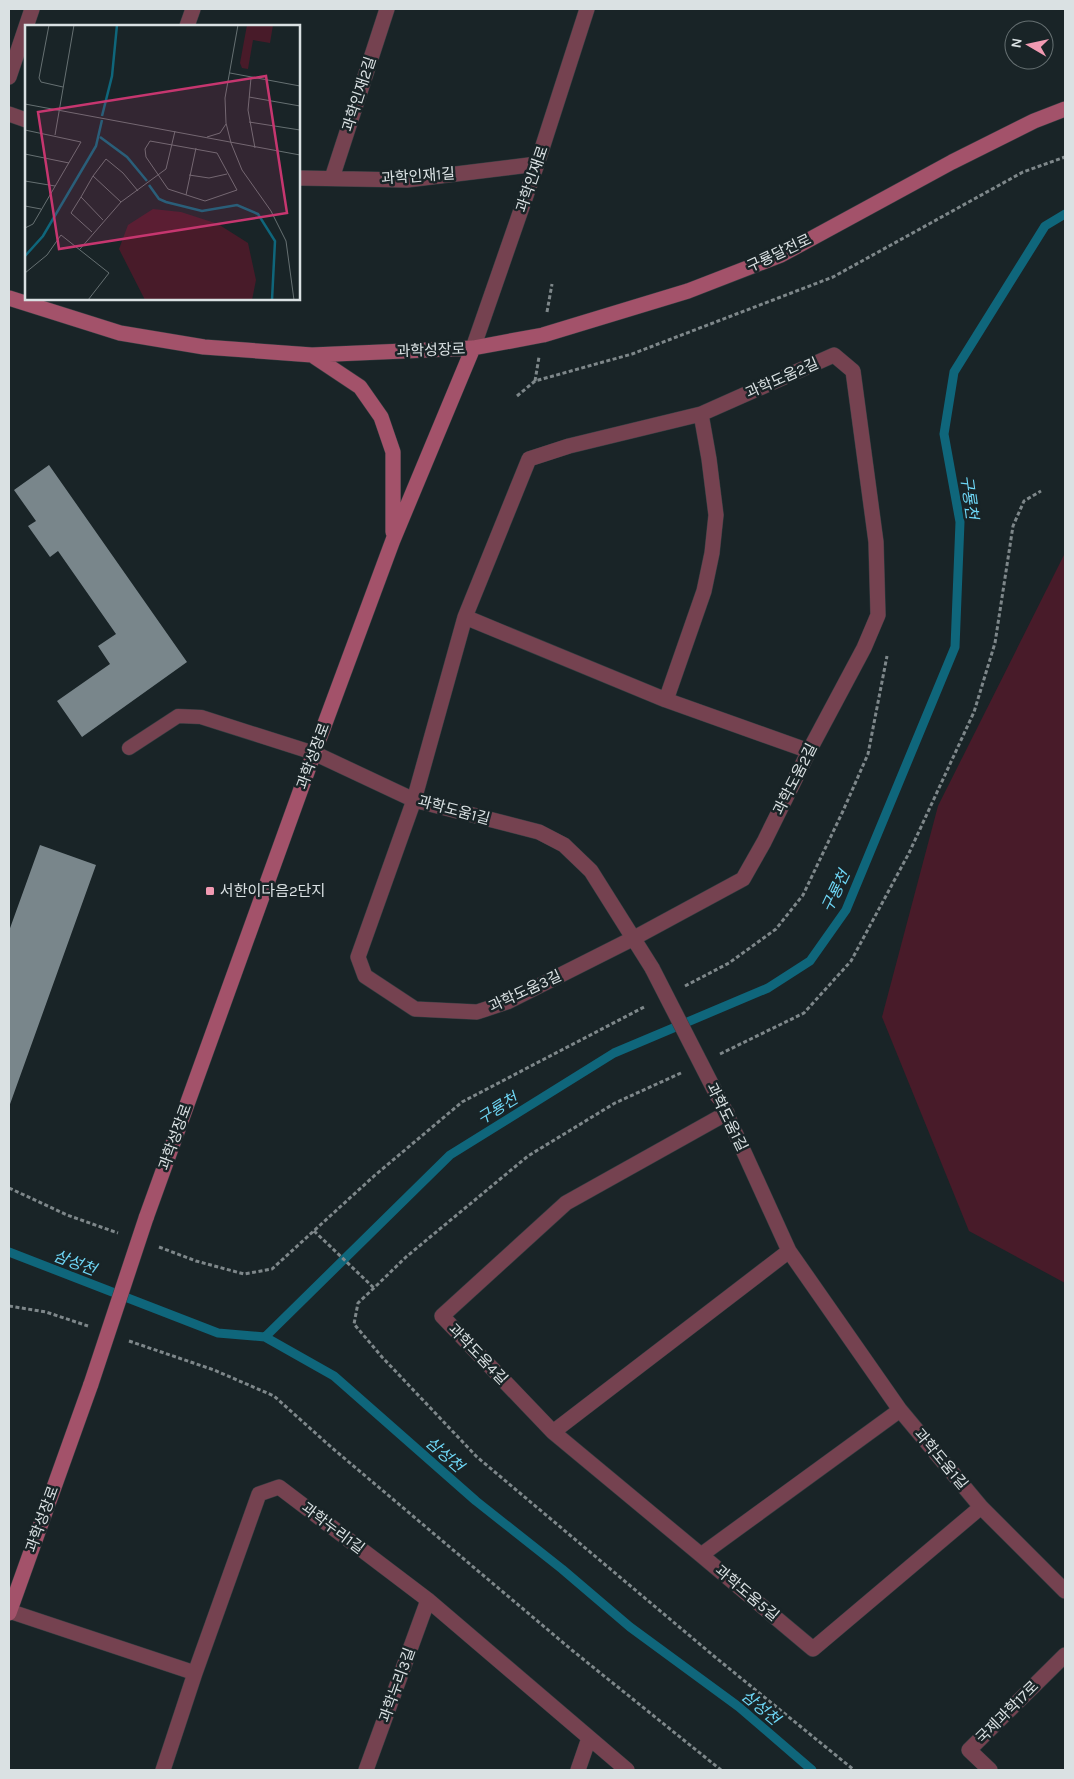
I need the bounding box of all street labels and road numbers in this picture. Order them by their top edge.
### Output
street label: 과학인재2길 [338,54,380,134]
street label: 과학인재로 [512,143,552,215]
street label: 과학인재1길 [380,164,456,188]
street label: 구룡달전로 [744,230,814,276]
street label: 과학성장로 [396,340,466,360]
street label: 과학도움2길 [743,354,821,402]
street label: 과학성장로 [293,720,333,792]
street label: 과학도움2길 [769,740,821,818]
street label: 과학도움1길 [416,792,492,828]
street label: 과학도움3길 [486,966,564,1016]
street label: 과학도움1길 [703,1080,751,1154]
street label: 과학성장로 [155,1101,195,1173]
street label: 과학도움4길 [445,1320,511,1388]
street label: 과학도움1길 [910,1425,972,1493]
street label: 과학성장로 [22,1483,62,1555]
street label: 과학누리1길 [298,1499,368,1557]
street label: 과학도움5길 [712,1561,782,1625]
street label: 과학누리3길 [375,1645,419,1725]
street label: 국제과학17로 [972,1677,1042,1747]

